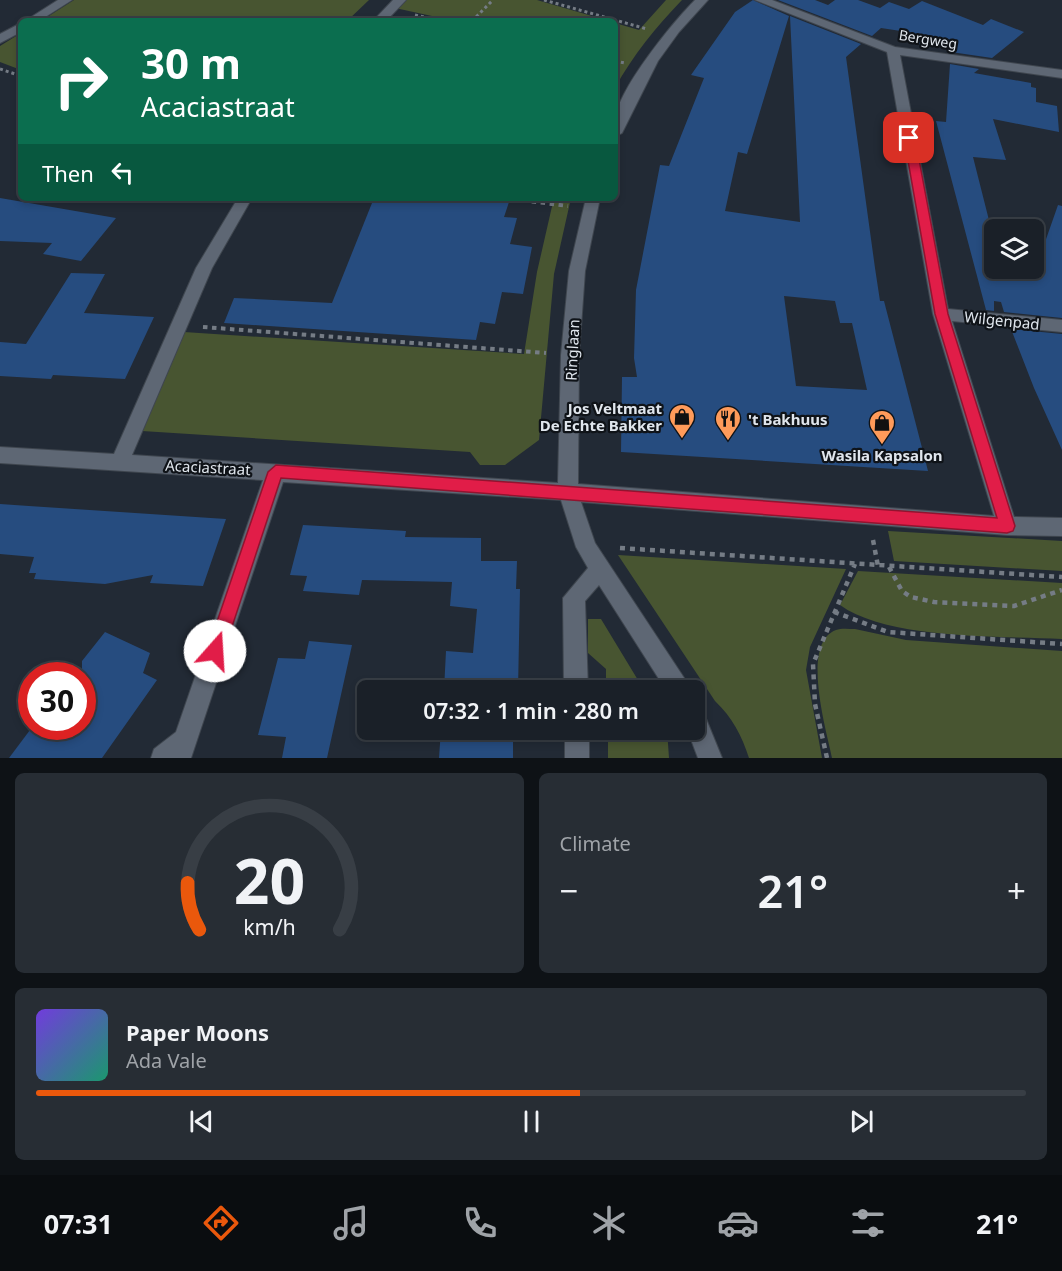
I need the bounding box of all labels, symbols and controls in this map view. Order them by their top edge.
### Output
street label: Bergweg [897,25,959,53]
text: 30 m [141,34,241,91]
icon: right [42,42,120,120]
text: Acaciastraat [141,88,295,125]
pin [883,112,934,163]
icon: arrive [892,121,925,154]
icon: left [106,156,139,189]
text: Then [42,158,94,188]
map controls [984,219,1044,279]
button: layers [984,219,1044,279]
street label: Wilgenpad [963,306,1041,334]
street label: Ringlaan [560,319,584,381]
place label: Jos Veltmaat De Echte Bakker [540,398,662,435]
shop icon: Jos Veltmaat De Echte Bakker [667,402,697,440]
restaurant icon: 't Bakhuus [713,404,743,442]
shop icon: Wasila Kapsalon [867,408,897,446]
place label: 't Bakhuus [748,409,827,429]
place label: Wasila Kapsalon [821,445,943,465]
street label: Acaciastraat [165,455,252,479]
position arrow [183,619,247,683]
speed limit sign: 30 [18,662,96,740]
text: 07:32 · 1 min · 280 m [423,695,639,725]
text: Climate [560,830,631,857]
text: 20 [234,837,305,922]
text: 21° [757,860,828,921]
text: − [560,868,578,913]
text: + [1007,868,1026,913]
text: km/h [243,912,296,941]
text: Paper Moons [126,1017,269,1047]
text: Ada Vale [126,1047,207,1074]
icon: previous [185,1105,218,1138]
icon: pause [515,1105,548,1138]
icon: next [845,1105,878,1138]
icon: directions [200,1202,242,1244]
icon: music [330,1202,372,1244]
icon: phone [459,1202,501,1244]
icon: climate [588,1202,630,1244]
icon: car [717,1202,759,1244]
icon: filters [847,1202,889,1244]
text: 07:31 [44,1205,113,1242]
text: 21° [976,1205,1018,1242]

